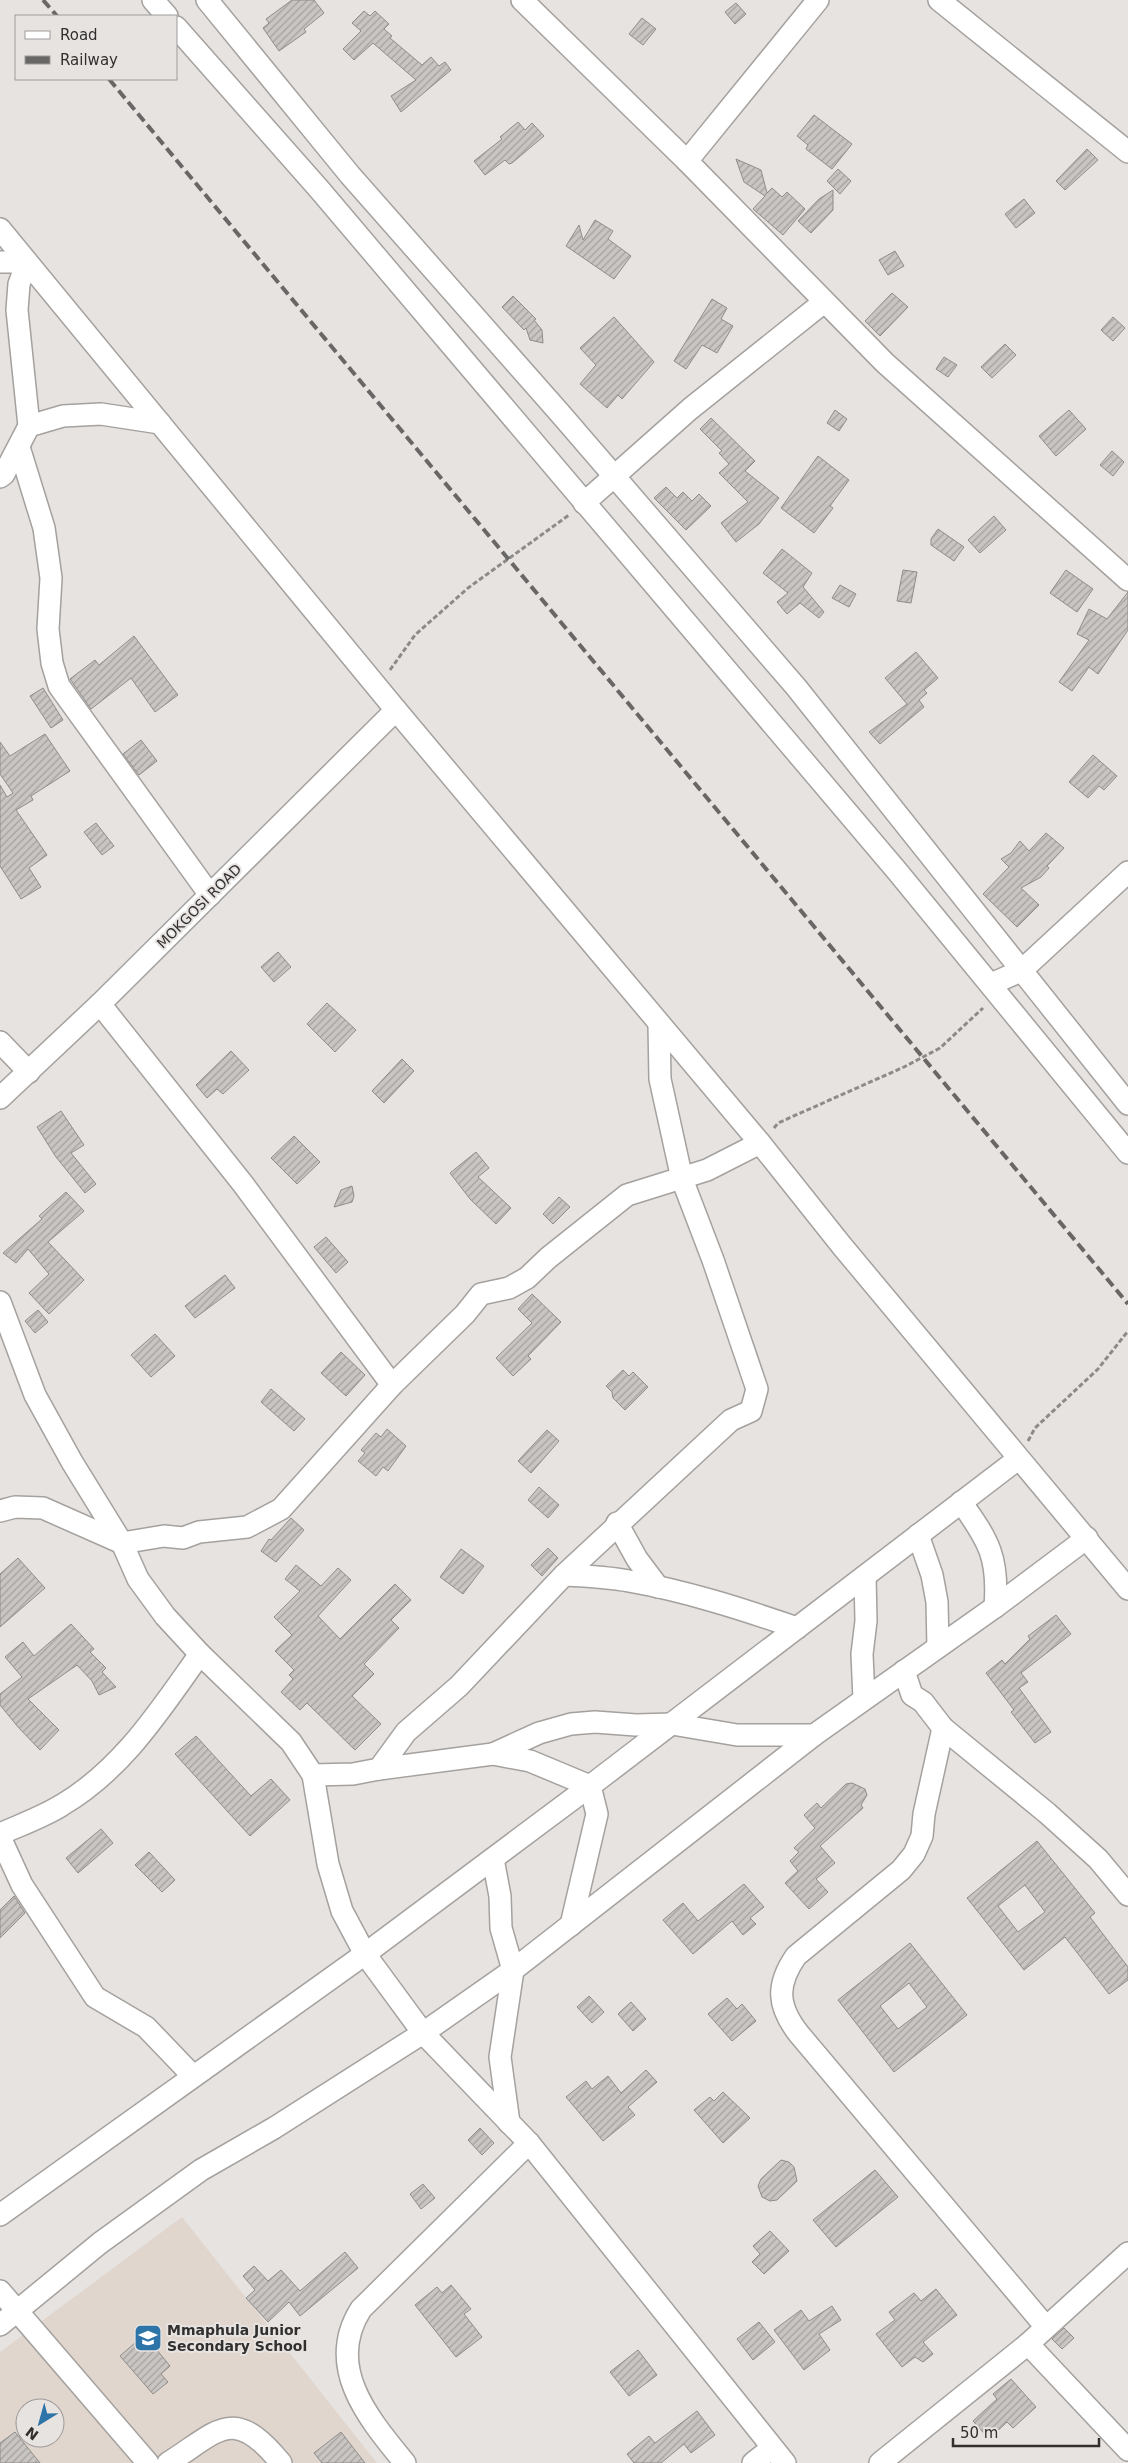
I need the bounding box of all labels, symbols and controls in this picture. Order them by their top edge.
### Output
legend [15,15,178,80]
text: Road [60,26,98,44]
text: Railway [60,51,118,69]
street label: MOKGOSI ROAD [154,861,244,951]
place label: Mmaphula Junior Secondary School [167,2322,307,2354]
school or university icon: Mmaphula Junior Secondary School [133,2323,163,2353]
north arrow [15,2398,65,2448]
scale bar [953,2416,1099,2448]
text: N [23,2423,42,2443]
text: 50 m [960,2424,998,2442]

